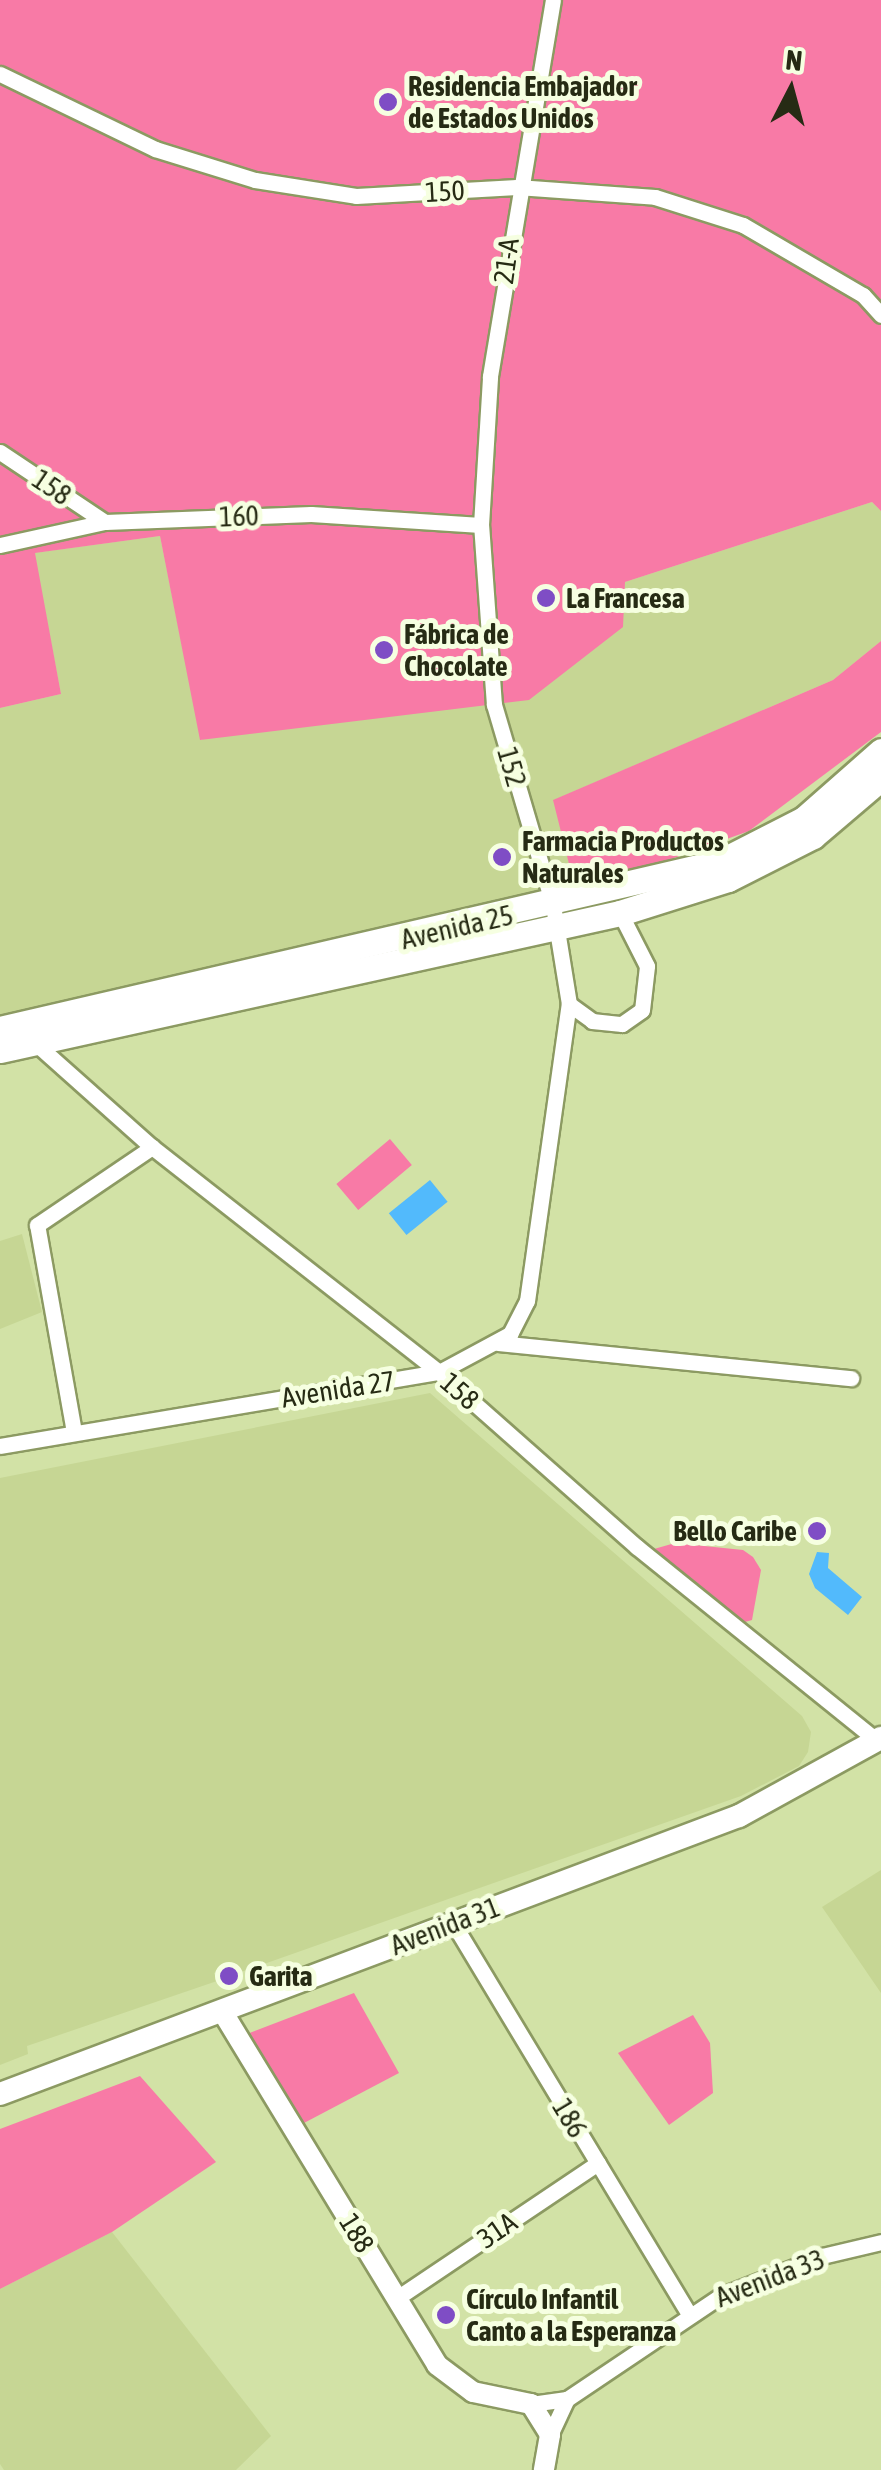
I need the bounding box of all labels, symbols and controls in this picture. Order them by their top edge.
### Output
north arrow [741,40,841,140]
text: N [784,43,804,77]
place label: Residencia Embajador de Estados Unidos [408,69,637,135]
marker: Residencia Embajador de Estados Unidos [377,91,399,113]
street label: 150 [424,173,466,209]
street label: 21-A [486,236,526,286]
street label: 158 [26,462,78,512]
street label: 160 [219,499,259,533]
place label: La Francesa [566,581,685,615]
marker: La Francesa [535,587,557,609]
place label: Fábrica de Chocolate [404,617,509,683]
marker: Fábrica de Chocolate [373,639,395,661]
street label: 152 [490,743,534,791]
place label: Farmacia Productos Naturales [522,824,724,890]
marker: Farmacia Productos Naturales [491,846,513,868]
street label: Avenida 25 [398,898,516,956]
street label: Avenida 27 [279,1363,397,1415]
street label: 158 [434,1365,486,1417]
place label: Bello Caribe [673,1514,797,1548]
marker: Bello Caribe [806,1520,828,1542]
street label: Avenida 31 [386,1890,504,1962]
place label: Garita [249,1959,313,1993]
marker: Garita [218,1965,240,1987]
street label: 186 [545,2092,595,2144]
street label: 31A [471,2205,523,2255]
street label: 188 [332,2207,382,2259]
street label: Avenida 33 [711,2242,829,2314]
place label: Círculo Infantil Canto a la Esperanza [466,2282,676,2348]
marker: Círculo Infantil Canto a la Esperanza [435,2304,457,2326]

